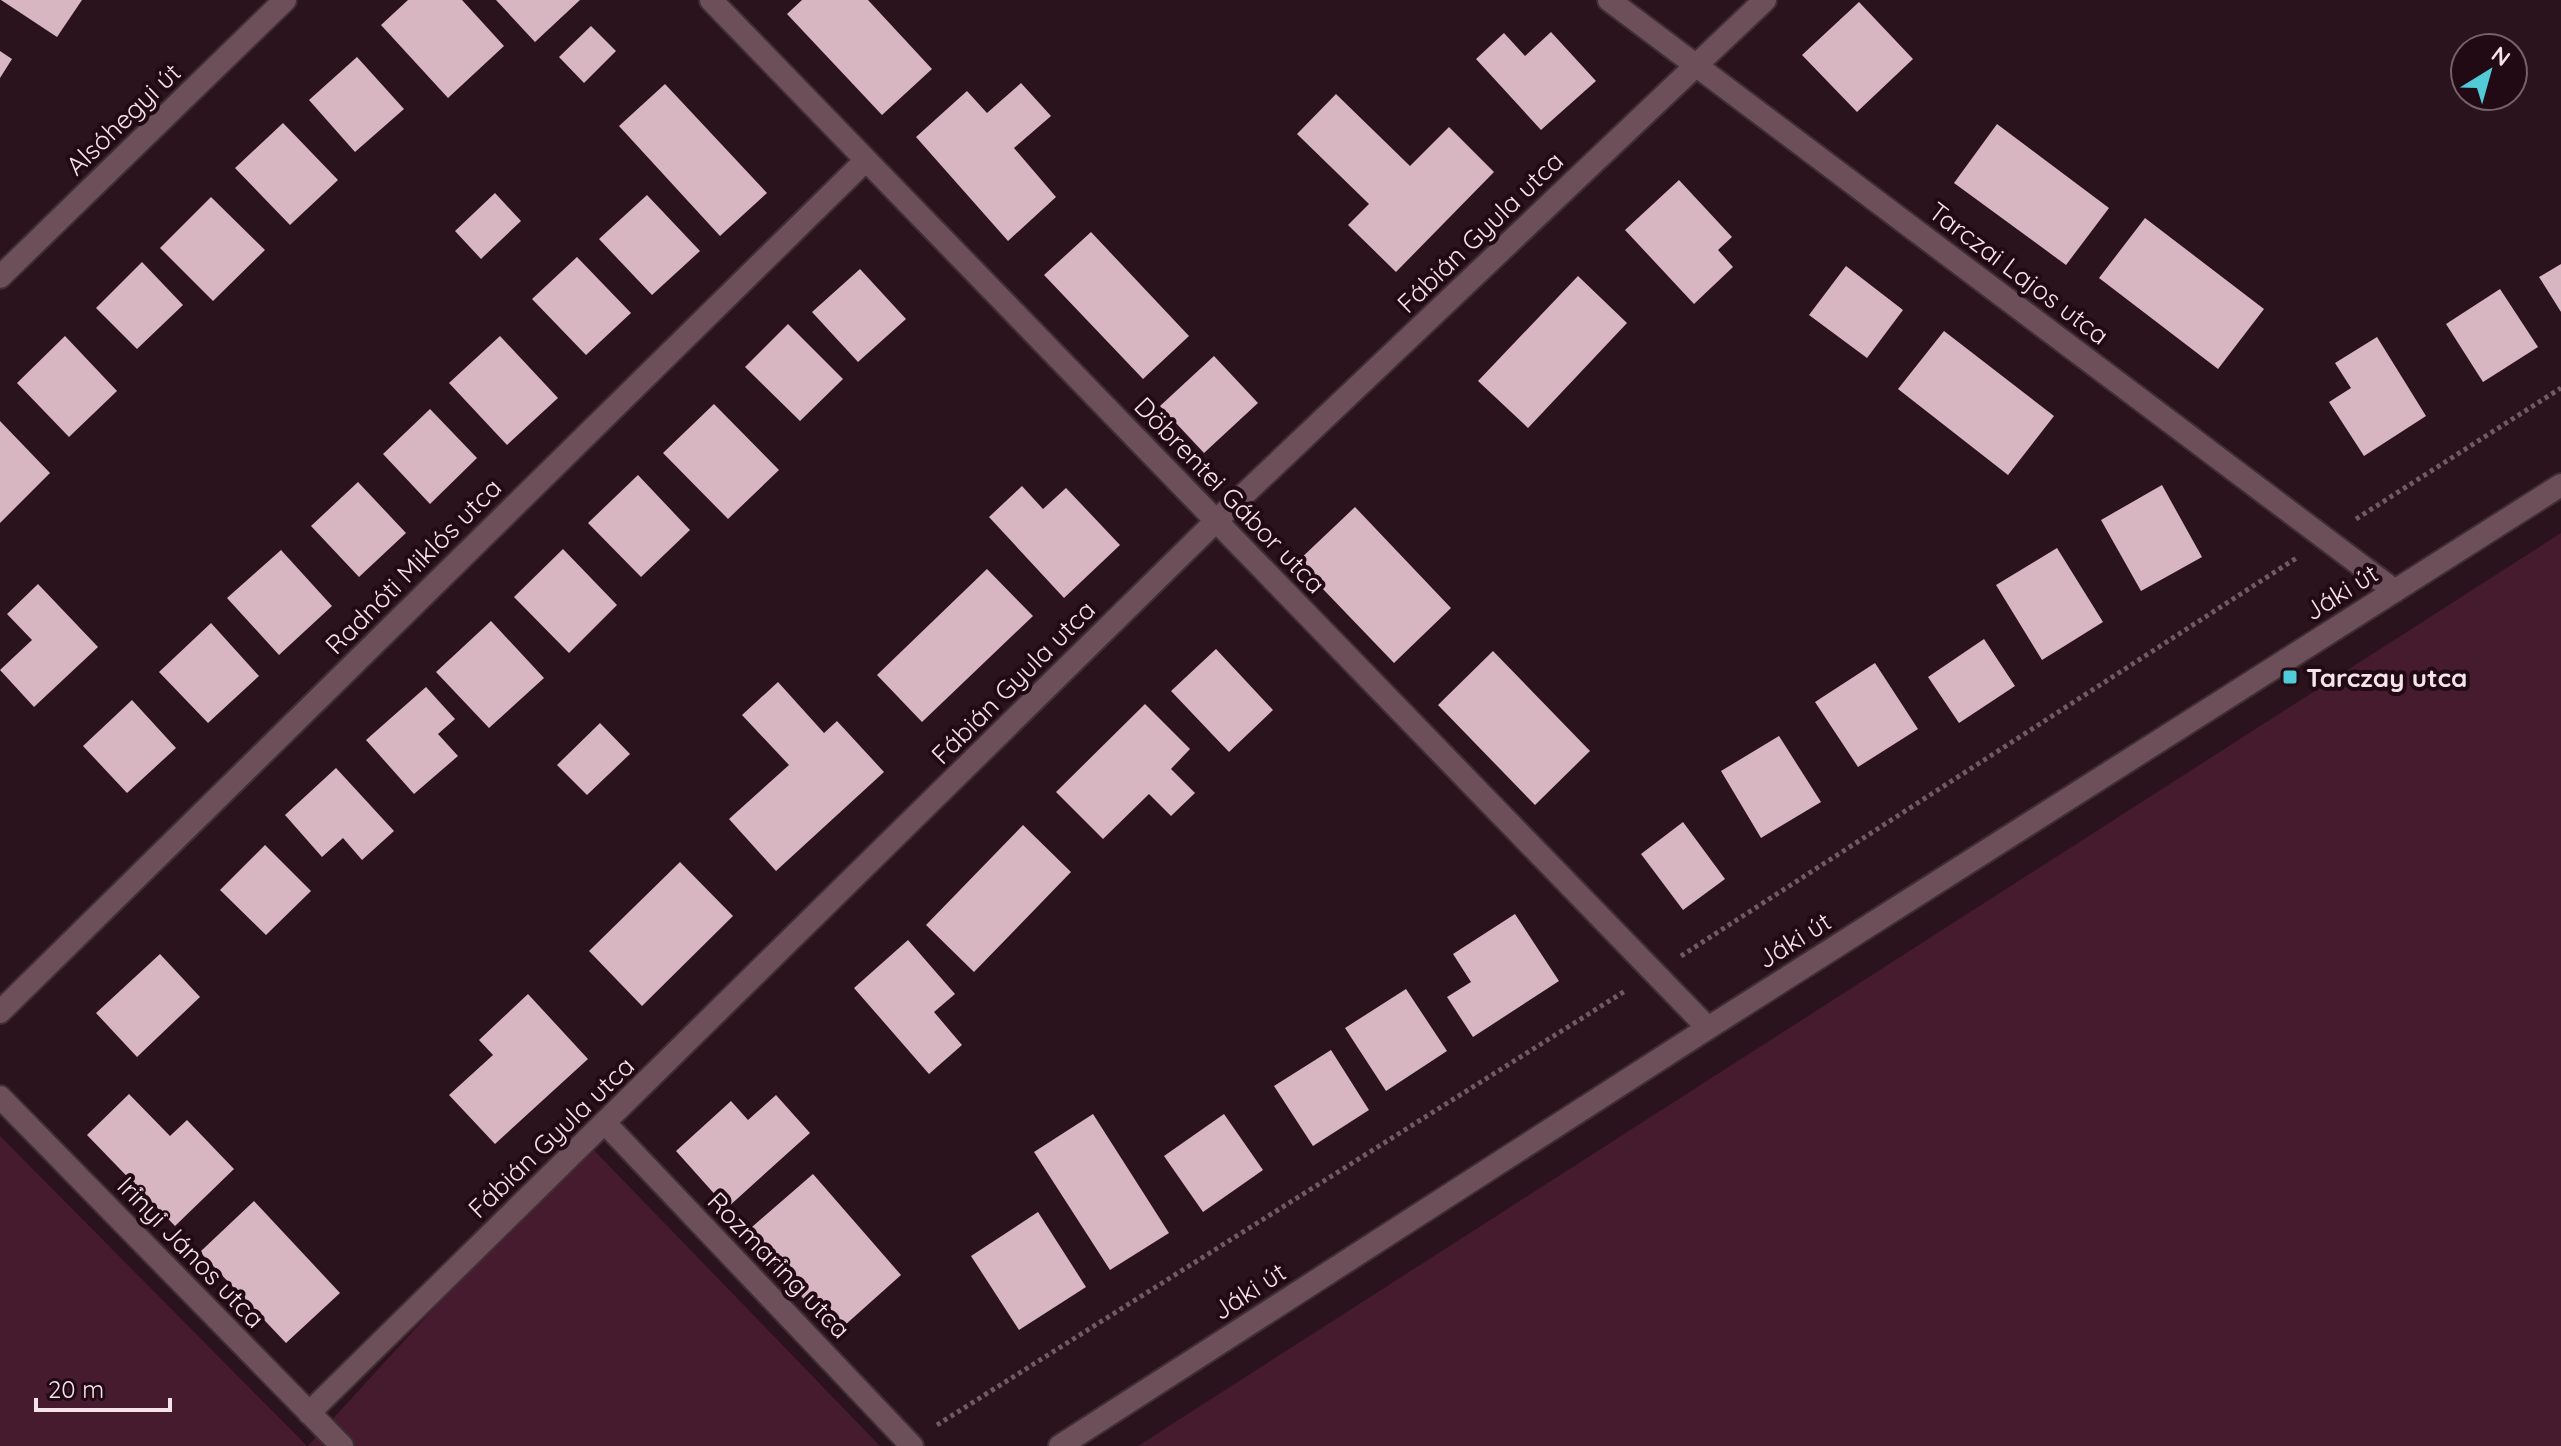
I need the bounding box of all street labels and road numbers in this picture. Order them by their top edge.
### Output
street label: Alsóhegyi út [59,56,187,182]
street label: Fábián Gyula utca [1390,144,1570,320]
street label: Tarczai Lajos utca [1922,195,2116,351]
street label: Döbrentei Gábor utca [1128,390,1332,600]
street label: Radnóti Miklós utca [318,471,508,661]
street label: Jáki út [2298,557,2384,627]
street label: Fábián Gyula utca [924,593,1102,771]
street label: Jáki út [1751,905,1837,975]
street label: Fábián Gyula utca [461,1049,641,1225]
street label: Irinyi János utca [110,1169,272,1335]
street label: Rozmaring utca [701,1185,857,1345]
street label: Jáki út [1206,1255,1292,1327]

